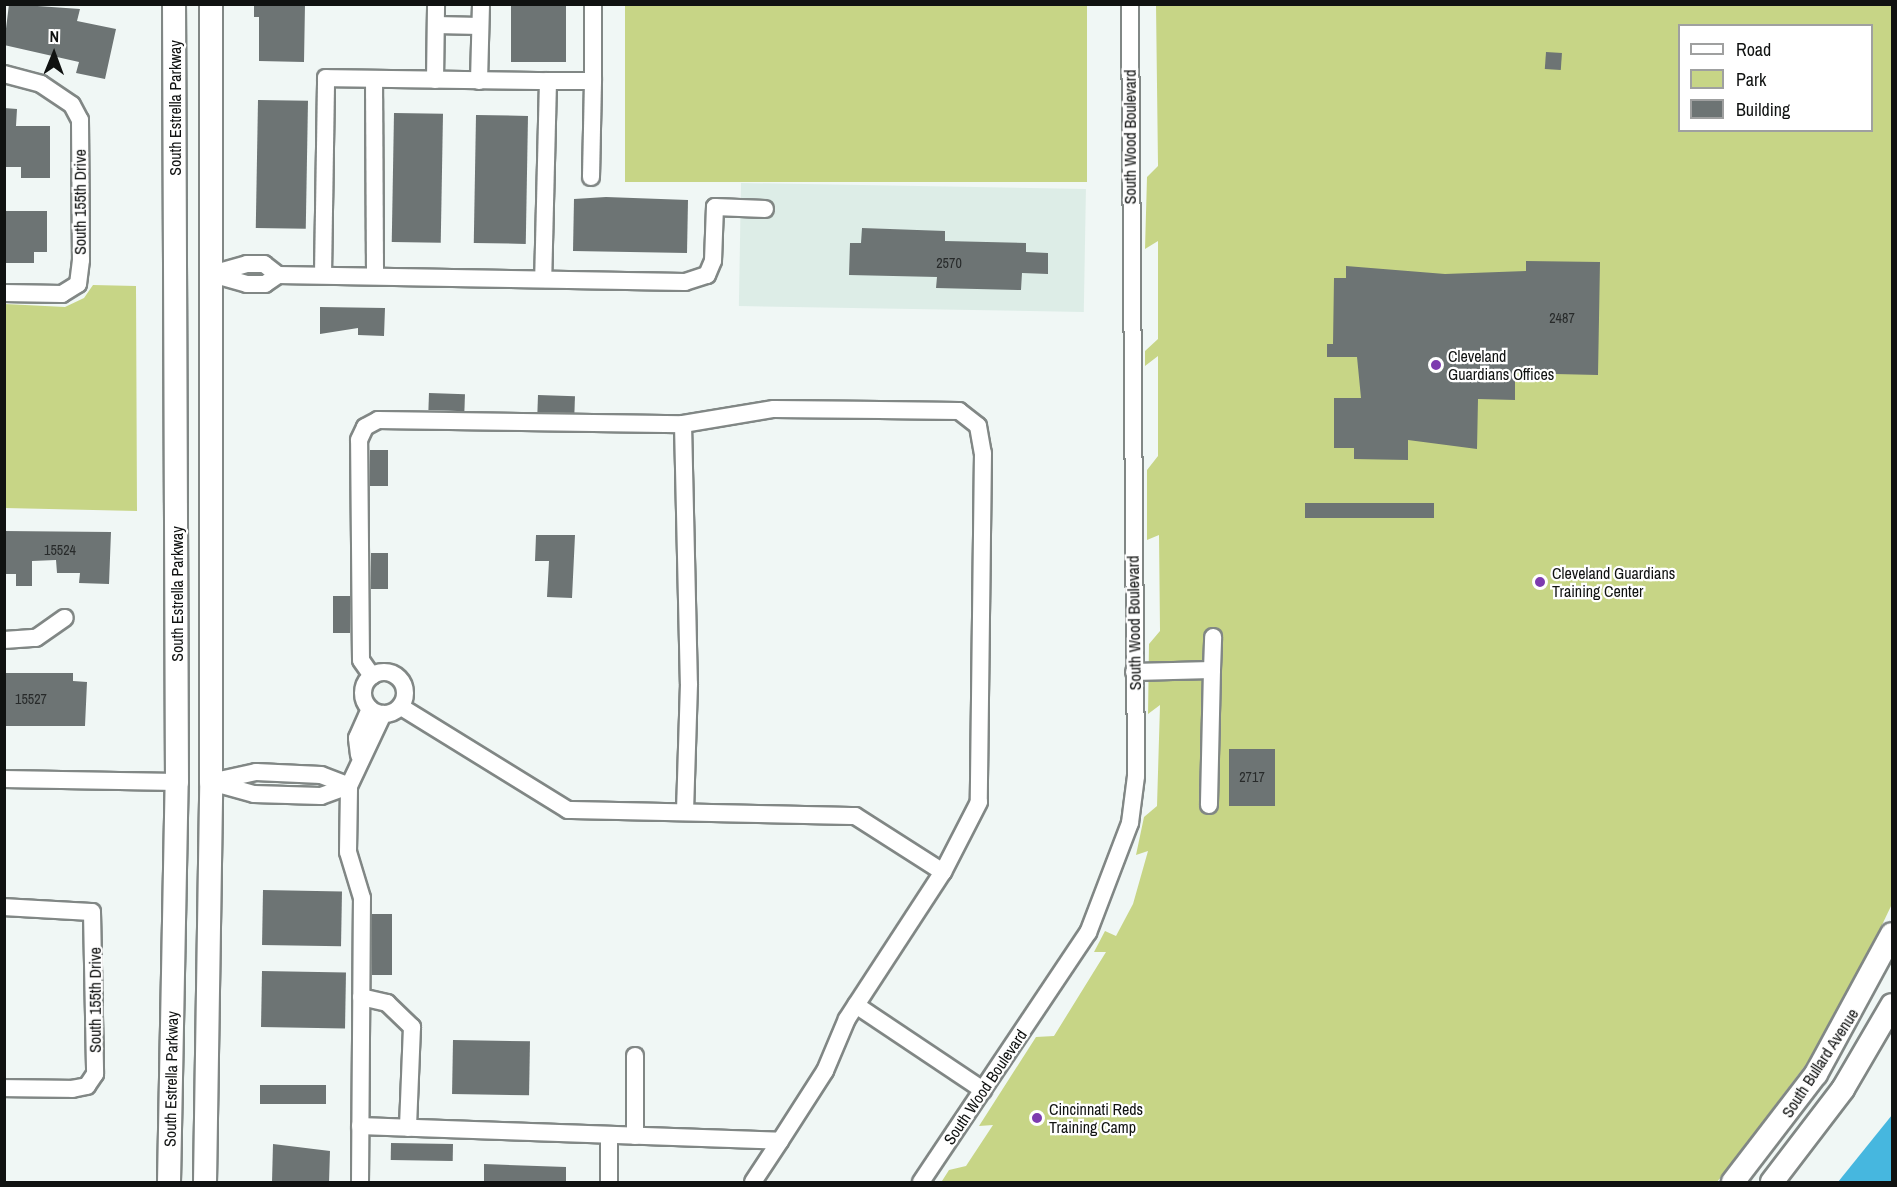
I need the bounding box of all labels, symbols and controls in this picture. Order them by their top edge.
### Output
north arrow [24,24,84,84]
legend [1678,24,1873,132]
text: N [49,25,59,47]
text: Road [1736,37,1771,62]
street label: South Estrella Parkway [165,40,185,176]
text: Park [1736,67,1766,92]
street label: South Wood Boulevard [1120,70,1140,204]
text: Building [1736,97,1790,122]
street label: South 155th Drive [70,149,90,255]
house number: 2570 [936,255,962,271]
house number: 2487 [1549,310,1575,326]
place label: Cleveland Guardians Offices [1448,346,1554,384]
marker: Cleveland Guardians Offices [1429,358,1443,372]
street label: South Estrella Parkway [167,526,187,662]
house number: 15524 [44,542,76,558]
street label: South Wood Boulevard [1123,555,1145,691]
place label: Cleveland Guardians Training Center [1552,563,1675,601]
marker: Cleveland Guardians Training Center [1533,575,1547,589]
house number: 15527 [15,691,47,707]
house number: 2717 [1239,769,1265,785]
street label: South 155th Drive [85,947,105,1053]
street label: South Bullard Avenue [1777,1005,1863,1121]
street label: South Estrella Parkway [160,1011,182,1147]
street label: South Wood Boulevard [939,1026,1031,1148]
place label: Cincinnati Reds Training Camp [1049,1099,1143,1137]
marker: Cincinnati Reds Training Camp [1030,1111,1044,1125]

